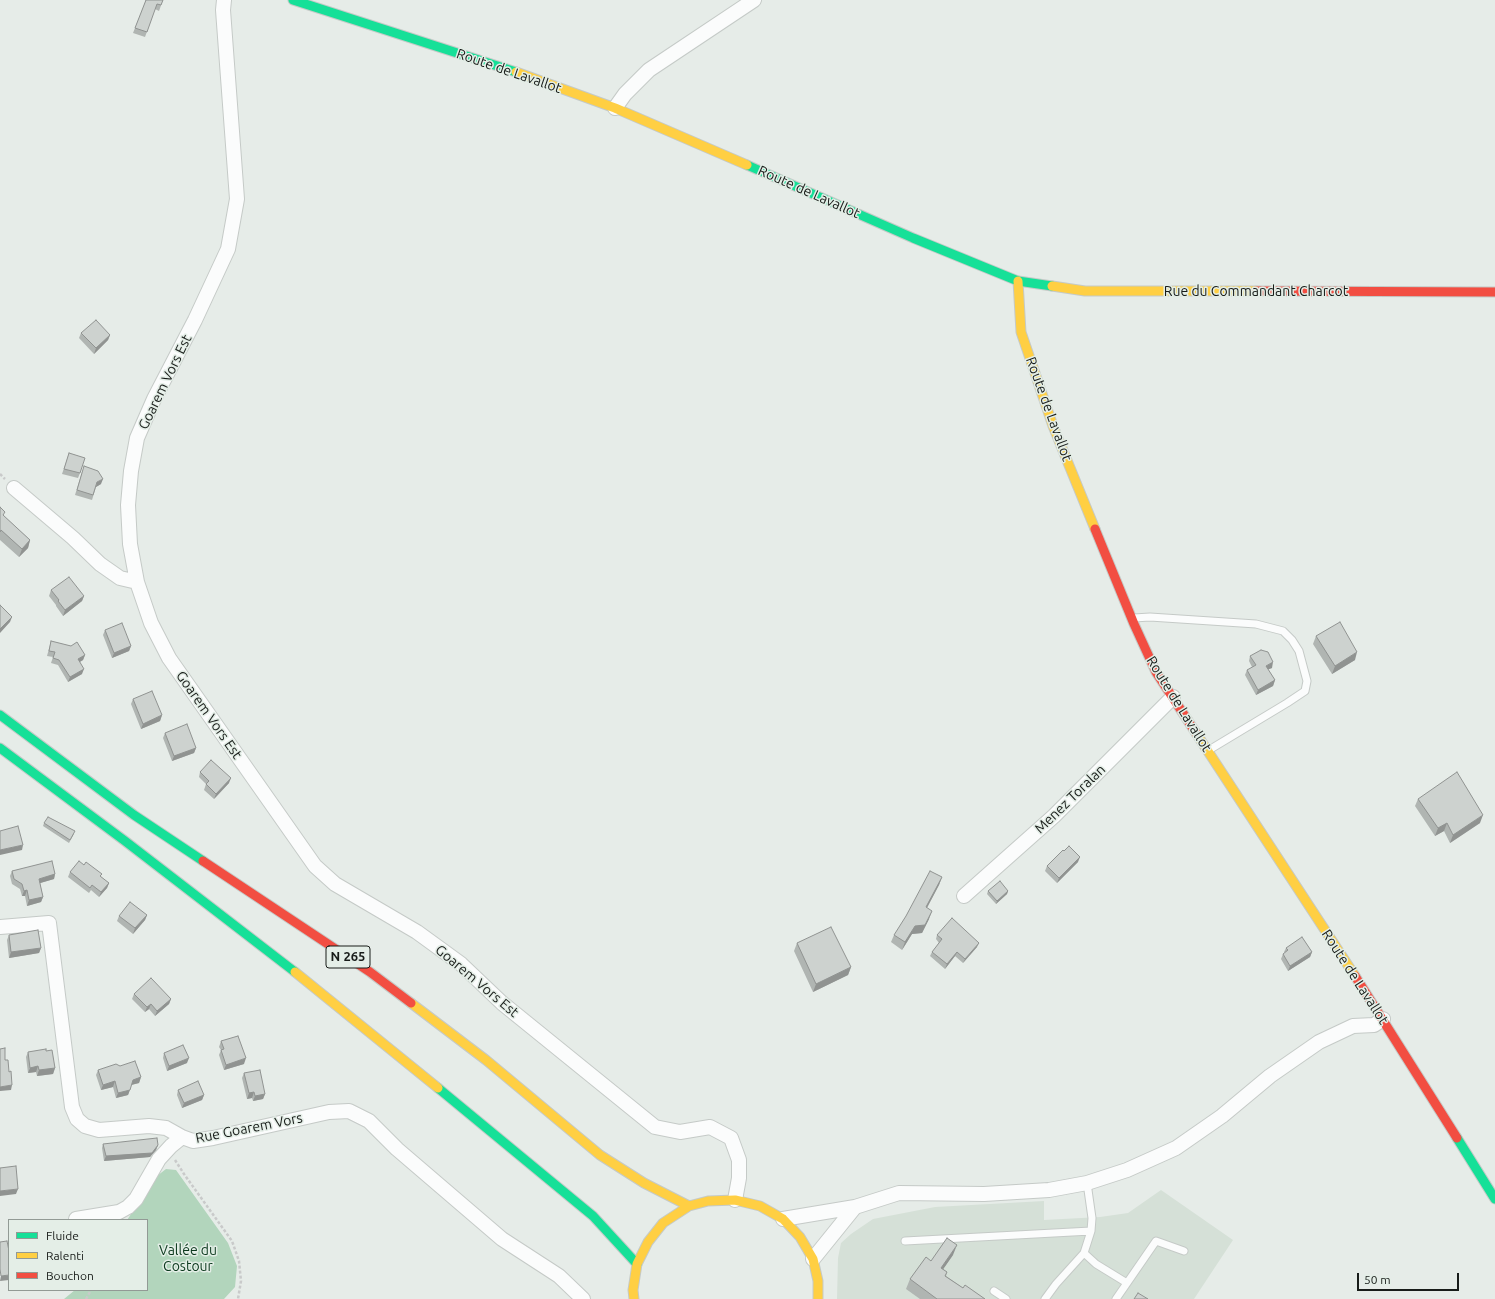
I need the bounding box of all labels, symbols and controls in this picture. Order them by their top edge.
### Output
street label: Route de Lavallot [454,45,564,97]
street label: Route de Lavallot [755,162,863,222]
street label: Rue du Commandant Charcot [1164,283,1348,299]
street label: Goarem Vors Est [135,332,195,432]
street label: Route de Lavallot [1022,355,1076,463]
street label: Route de Lavallot [1143,653,1215,755]
street label: Goarem Vors Est [172,668,246,762]
street label: Menez Toralan [1031,761,1109,837]
street label: Route de Lavallot [1318,926,1392,1028]
street label: Goarem Vors Est [432,941,522,1021]
road number: N 265 [326,946,370,968]
street label: Rue Goarem Vors [194,1109,304,1147]
legend [8,1219,148,1291]
text: Fluide [46,1229,79,1242]
park label: Vallée du Costour [159,1242,217,1274]
text: Ralenti [46,1249,84,1262]
scale bar [1359,1265,1461,1291]
text: Bouchon [46,1269,94,1282]
text: 50 m [1364,1273,1391,1286]

